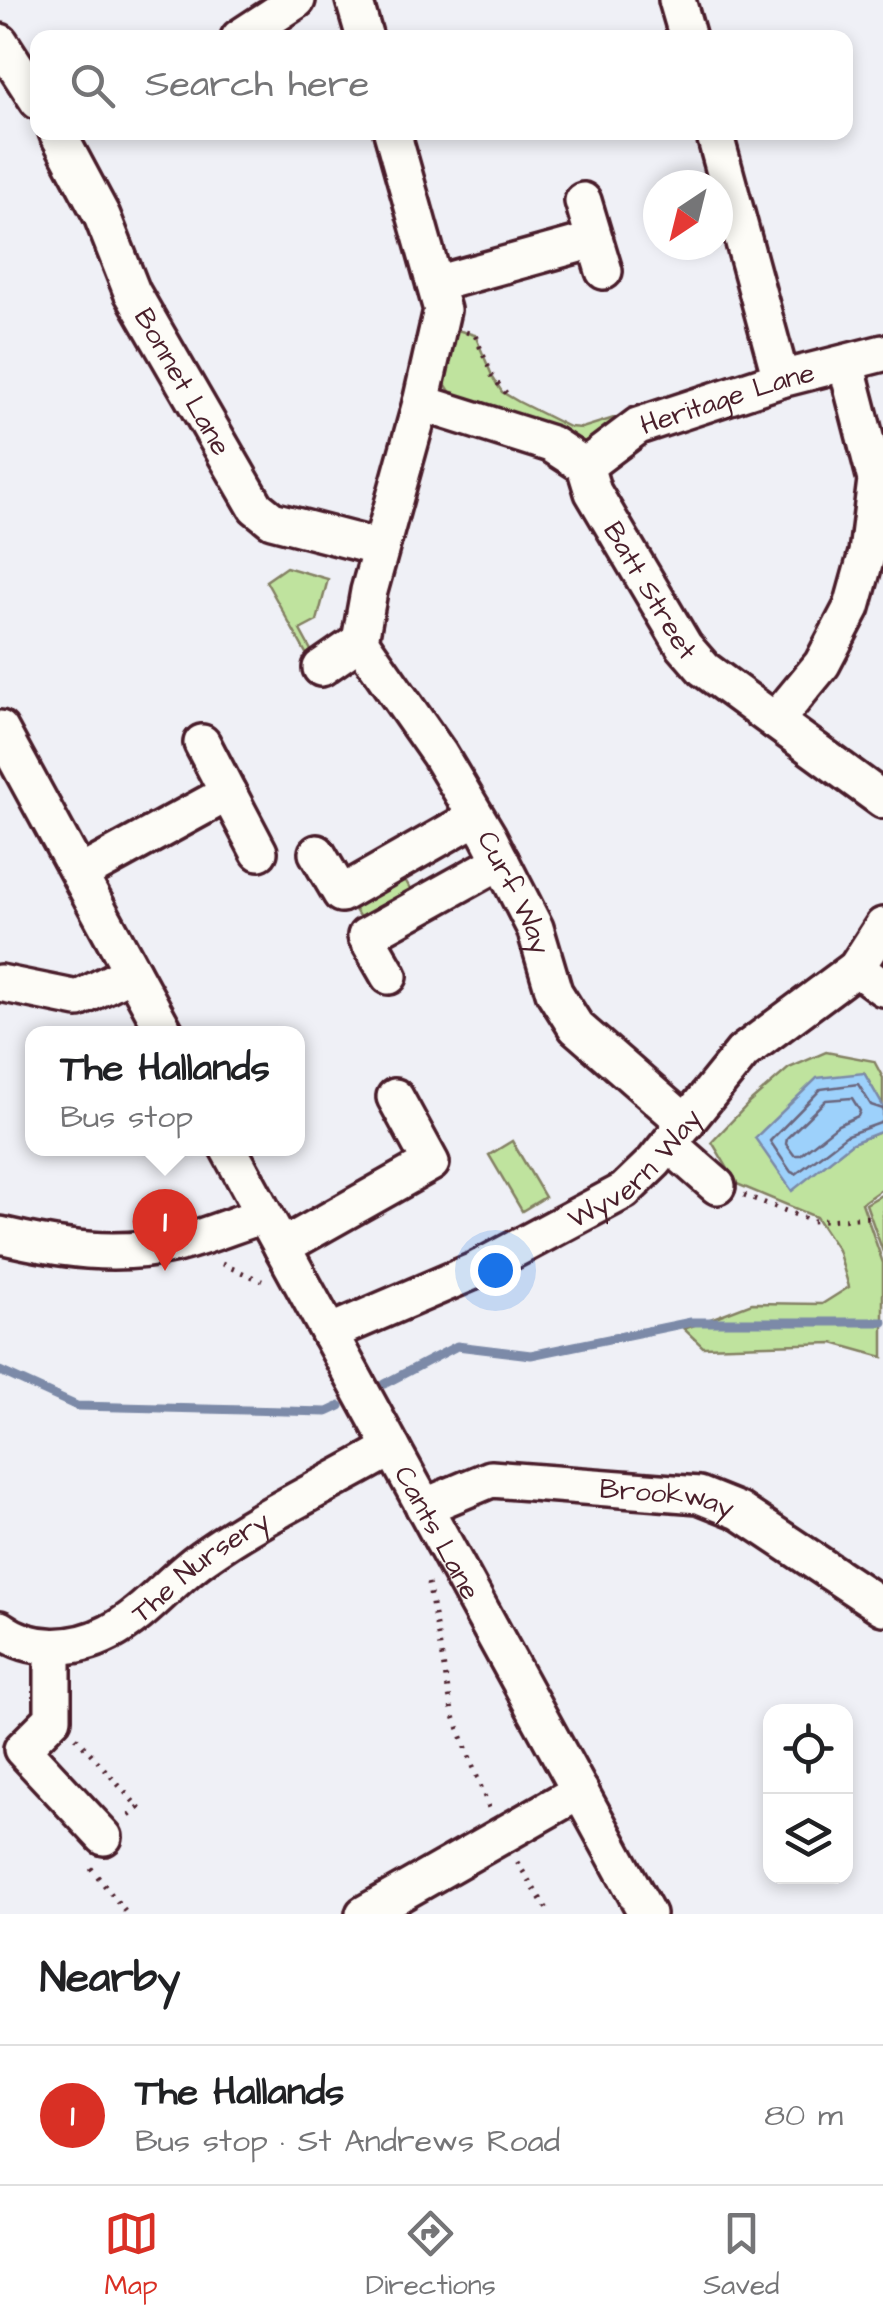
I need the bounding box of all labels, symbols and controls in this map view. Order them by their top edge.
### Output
search box [30,30,853,140]
icon: search [65,58,120,113]
text: Search here [145,59,369,111]
north arrow [643,170,733,260]
street label: Bonnet Lane [124,301,240,463]
street label: Heritage Lane [635,353,819,445]
street label: Batt Street [594,514,706,670]
street label: Curf Way [467,824,560,959]
popup [25,1026,305,1156]
text: The Hallands [60,1043,270,1095]
text: Bus stop [60,1095,193,1140]
street label: Wyvern Way [561,1100,713,1239]
pin: 1 [132,1188,198,1271]
your location [470,1245,521,1296]
street label: Cants Lane [384,1459,489,1607]
street label: Brookway [598,1469,740,1530]
street label: The Nursery [123,1502,278,1632]
map controls [763,1704,853,1884]
button: locate [763,1704,853,1794]
button: layers [763,1794,853,1884]
text: Nearby [40,1950,180,2008]
text: The Hallands [135,2067,344,2119]
text: 1 [70,2093,75,2138]
text: 80 m [764,2093,843,2138]
text: Bus stop · St Andrews Road [135,2119,560,2164]
tab: Map [104,2206,159,2305]
tab: Directions [366,2206,496,2305]
tab: Saved [703,2206,779,2305]

